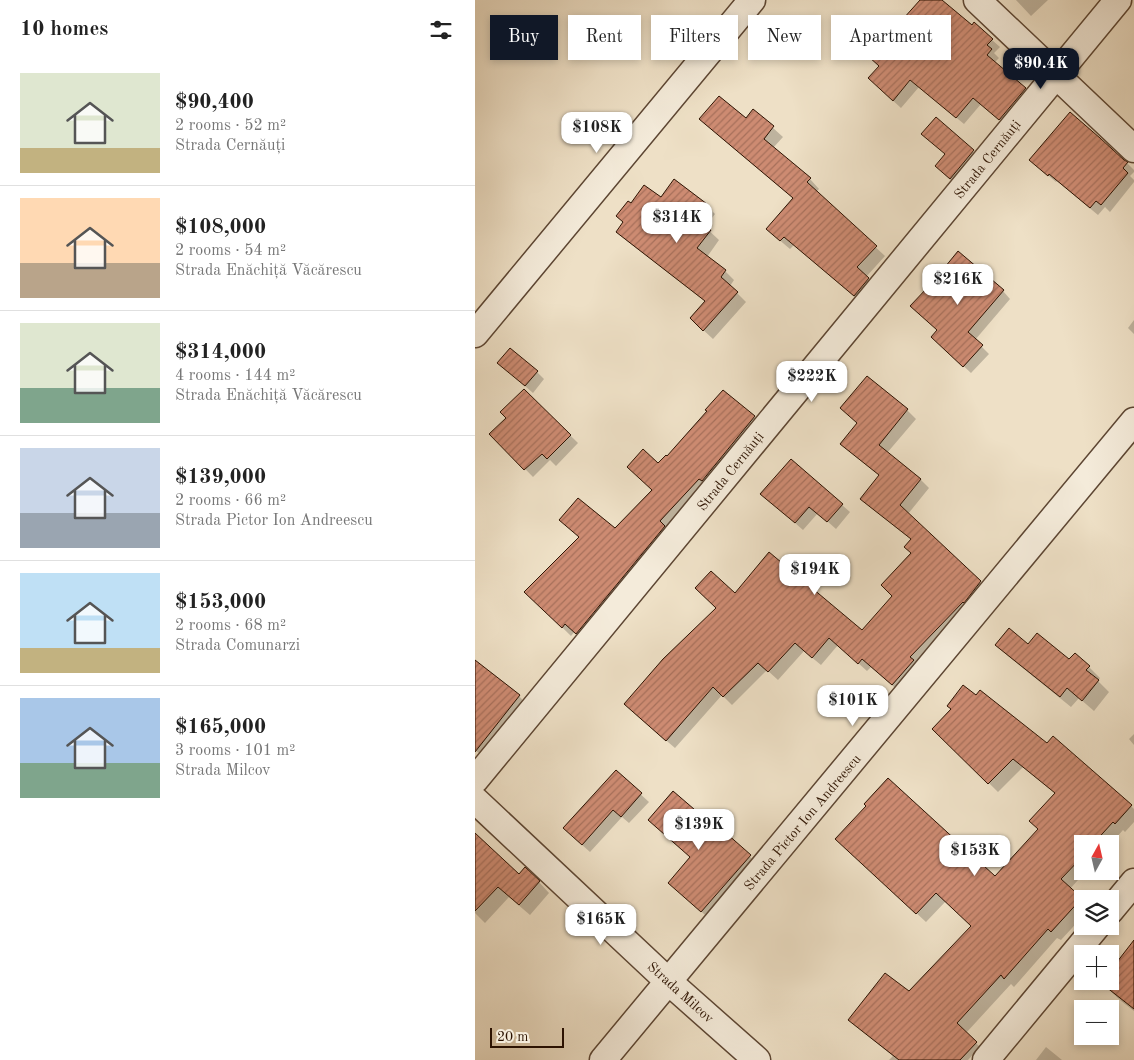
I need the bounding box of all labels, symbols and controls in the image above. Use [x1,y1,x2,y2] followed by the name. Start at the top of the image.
[490,15,558,60] chip: Buy
[568,15,641,60] chip: Rent
[651,15,738,60] chip: Filters
[748,15,821,60] chip: New
[831,15,951,60] chip: Apartment
[427,16,455,44] icon: filters
[20,19,108,40] text: 10 homes
[1000,48,1082,90] pin: $90.4K
[1014,56,1068,72] text: $90.4K
[175,92,254,113] text: $90,400
[60,93,120,153] icon: home
[562,112,632,154] pin: $108K
[175,118,286,134] text: 2 rooms · 52 m²
[952,118,1024,202] street label: Strada Cernăuți
[572,120,622,136] text: $108K
[175,138,285,154] text: Strada Cernăuți
[642,202,712,244] pin: $314K
[652,210,702,226] text: $314K
[175,217,266,238] text: $108,000
[60,218,120,278] icon: home
[175,243,286,259] text: 2 rooms · 54 m²
[175,263,362,279] text: Strada Enăchiță Văcărescu
[923,264,993,306] pin: $216K
[933,272,983,288] text: $216K
[175,342,266,363] text: $314,000
[60,343,120,403] icon: home
[777,360,847,403] pin: $222K
[175,368,295,384] text: 4 rooms · 144 m²
[787,369,837,385] text: $222K
[175,388,362,404] text: Strada Enăchiță Văcărescu
[695,430,767,514] street label: Strada Cernăuți
[175,467,266,488] text: $139,000
[60,468,120,528] icon: home
[175,493,286,509] text: 2 rooms · 66 m²
[175,513,373,529] text: Strada Pictor Ion Andreescu
[780,554,850,596] pin: $194K
[790,562,840,578] text: $194K
[175,592,266,613] text: $153,000
[60,593,120,653] icon: home
[175,618,286,634] text: 2 rooms · 68 m²
[175,638,300,654] text: Strada Comunarzi
[818,684,888,727] pin: $101K
[828,693,878,709] text: $101K
[175,717,266,738] text: $165,000
[60,718,120,778] icon: home
[175,743,295,759] text: 3 rooms · 101 m²
[742,751,864,893] street label: Strada Pictor Ion Andreescu
[175,763,271,779] text: Strada Milcov
[664,808,734,851] pin: $139K
[674,817,724,833] text: $139K
[940,834,1010,877] pin: $153K
[1074,835,1119,880] north arrow
[1074,835,1119,1045] map controls
[950,843,1000,859] text: $153K
[1074,890,1119,935] button: layers
[566,904,636,946] pin: $165K
[576,912,626,928] text: $165K
[1074,945,1119,990] button: +
[645,960,716,1026] street label: Strada Milcov
[1074,1000,1119,1045] button: −
[490,1025,564,1048] scale bar
[497,1030,528,1044] text: 20 m

